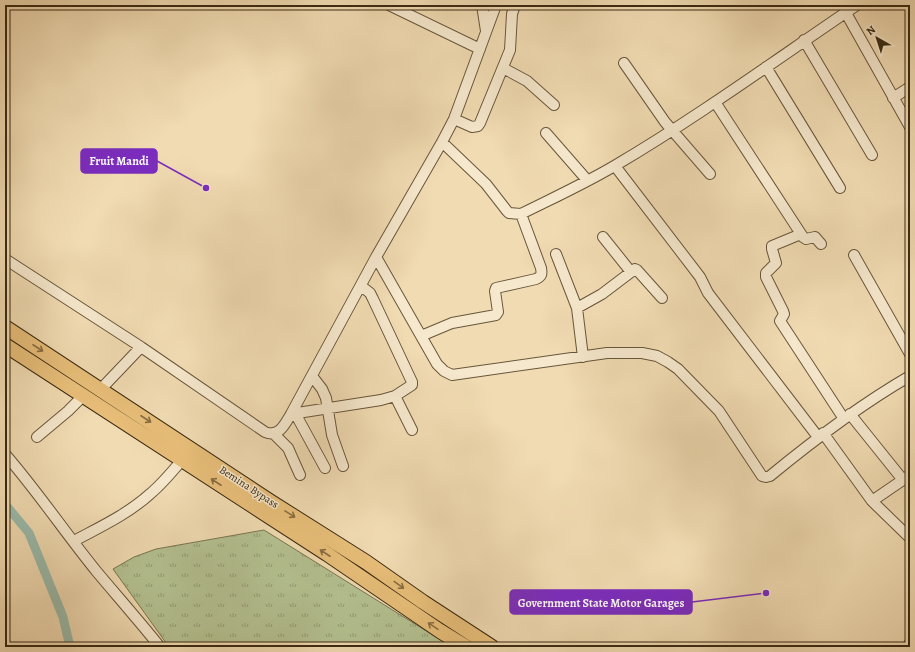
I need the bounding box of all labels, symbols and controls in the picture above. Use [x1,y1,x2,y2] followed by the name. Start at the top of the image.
[857,18,897,58] north arrow
[863,22,879,39] text: N
[81,149,157,173] callout: Fruit Mandi
[89,153,149,169] text: Fruit Mandi
[32,344,43,352] one-way arrow
[141,415,152,424] one-way arrow
[216,462,282,512] street label: Bemina Bypass
[210,478,222,486] one-way arrow
[284,510,295,518] one-way arrow
[320,549,331,557] one-way arrow
[393,581,404,589] one-way arrow
[510,590,692,614] callout: Government State Motor Garages
[518,595,684,611] text: Government State Motor Garages
[428,622,439,630] one-way arrow

